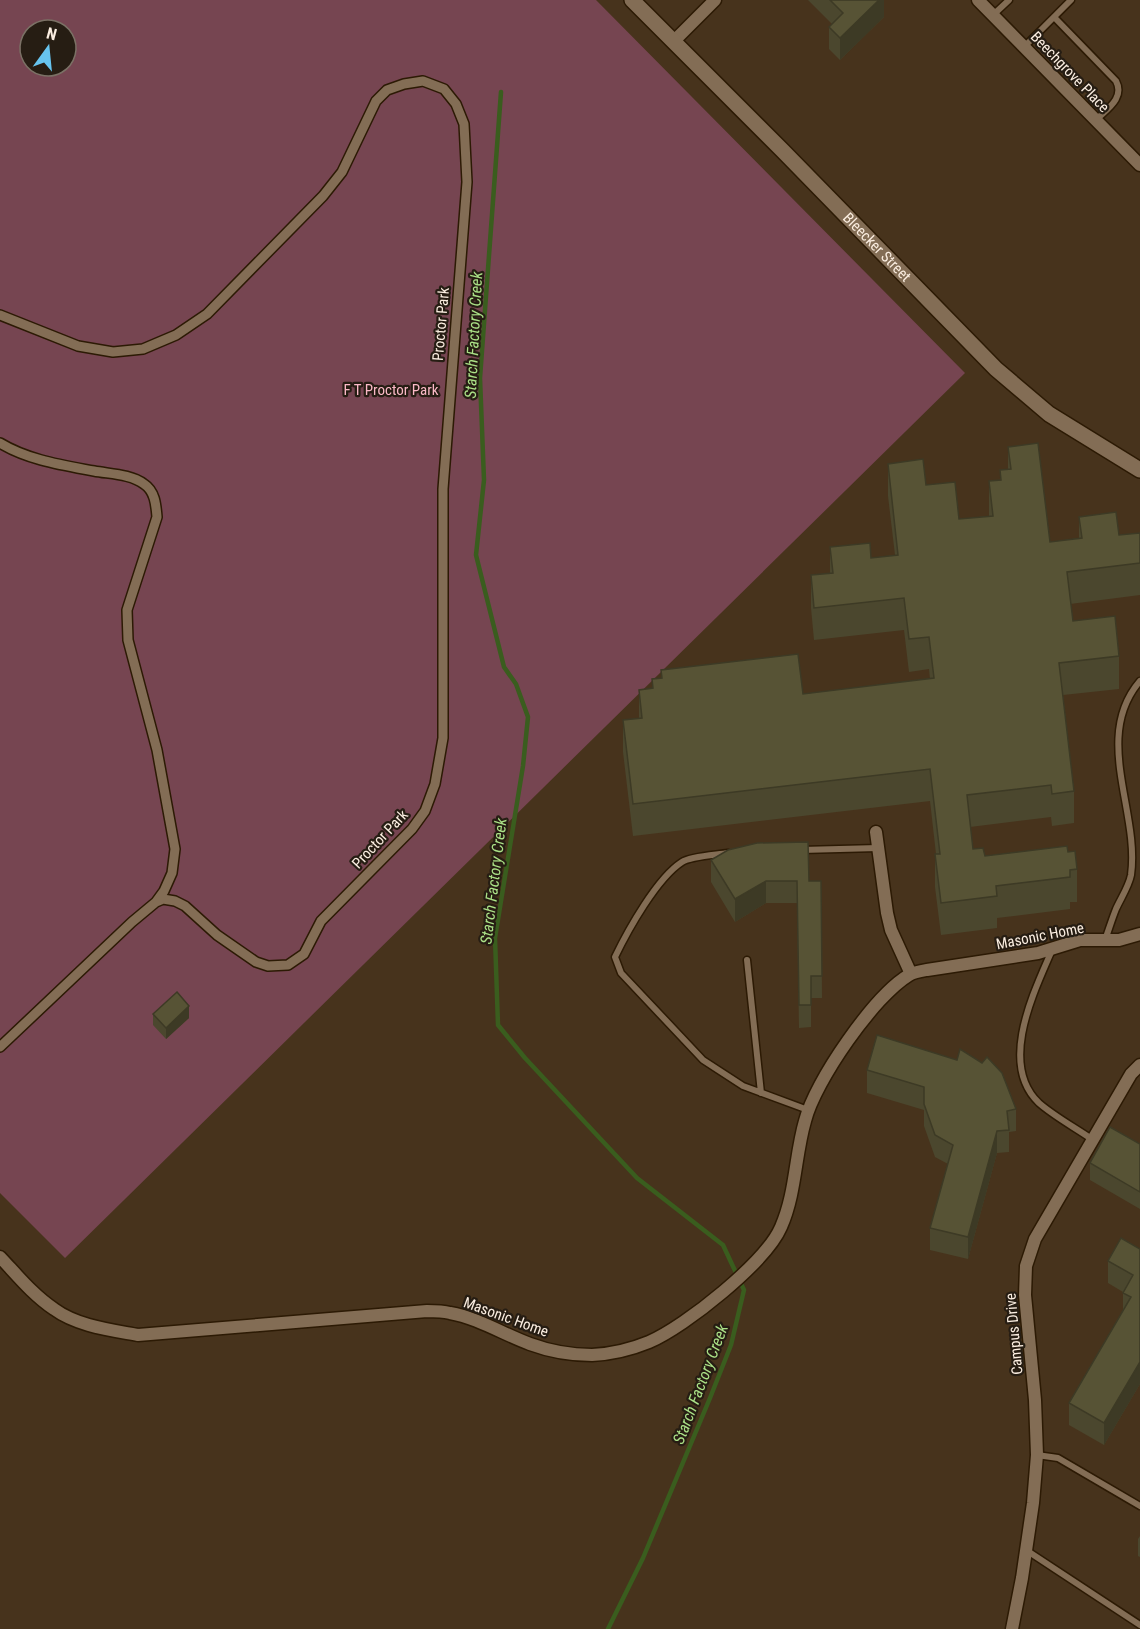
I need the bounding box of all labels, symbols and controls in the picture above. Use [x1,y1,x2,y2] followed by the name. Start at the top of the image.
[18,18,78,78] north arrow
[45,24,59,44] text: N
[1027,28,1113,116] street label: Beechgrove Place
[839,209,915,285] street label: Bleecker Street
[461,270,486,399] water label: Starch Factory Creek
[429,286,453,362] street label: Proctor Park
[343,381,439,399] park label: F T Proctor Park
[348,806,412,872] street label: Proctor Park
[476,816,511,945] water label: Starch Factory Creek
[995,919,1085,953] street label: Masonic Home
[1001,1292,1027,1376] street label: Campus Drive
[461,1293,551,1341] street label: Masonic Home
[669,1321,732,1447] water label: Starch Factory Creek

